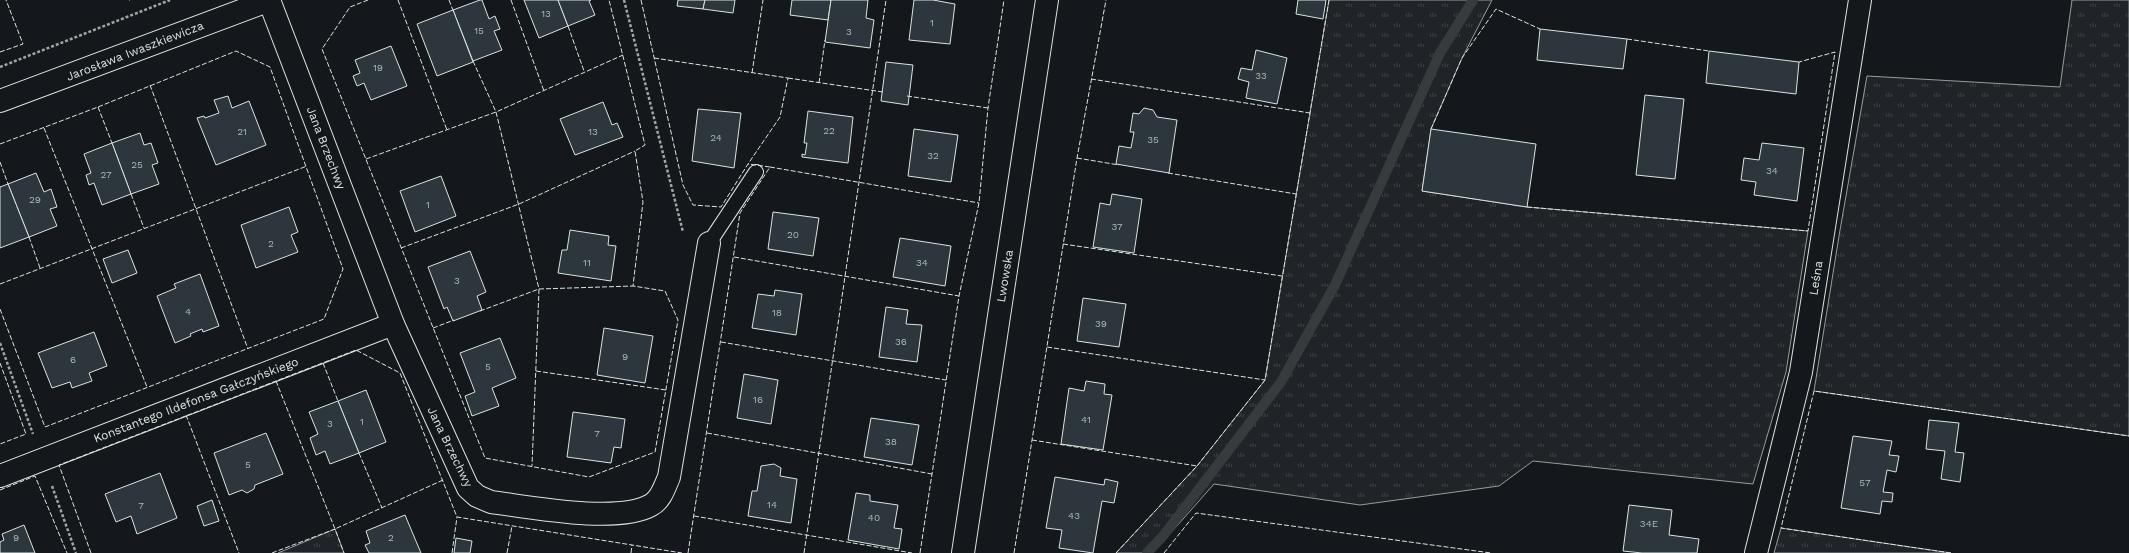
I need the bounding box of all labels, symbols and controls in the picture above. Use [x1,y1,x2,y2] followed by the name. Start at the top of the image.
[541,8,551,19] house number: 13
[930,17,934,28] house number: 1
[64,18,206,84] street label: Jarosława Iwaszkiewicza
[474,25,484,36] house number: 15
[846,26,852,37] house number: 3
[373,62,383,73] house number: 19
[1255,70,1267,81] house number: 33
[304,105,349,192] street label: Jana Brzechwy
[823,125,835,136] house number: 22
[237,126,247,137] house number: 21
[588,126,598,137] house number: 13
[710,132,722,143] house number: 24
[1147,134,1159,145] house number: 35
[927,150,939,161] house number: 32
[131,159,143,170] house number: 25
[1766,165,1778,176] house number: 34
[100,169,112,180] house number: 27
[29,194,41,205] house number: 29
[426,199,430,210] house number: 1
[1111,221,1123,232] house number: 37
[787,229,799,240] house number: 20
[268,238,274,249] house number: 2
[994,249,1016,303] street label: Lwowska
[583,257,591,268] house number: 11
[916,257,928,268] house number: 34
[1806,260,1826,296] street label: Leśna
[454,275,460,286] house number: 3
[185,306,191,317] house number: 4
[772,307,782,318] house number: 18
[1095,318,1107,329] house number: 39
[895,336,907,347] house number: 36
[622,351,628,362] house number: 9
[70,354,76,365] house number: 6
[92,354,300,446] street label: Konstantego Ildefonsa Gałczyńskiego
[485,361,491,372] house number: 5
[753,394,763,405] house number: 16
[424,405,476,490] street label: Jana Brzechwy
[1081,414,1091,425] house number: 41
[360,416,364,427] house number: 1
[327,418,333,429] house number: 3
[594,428,600,439] house number: 7
[885,436,897,447] house number: 38
[245,459,251,470] house number: 5
[1859,477,1871,488] house number: 57
[767,499,777,510] house number: 14
[138,500,144,511] house number: 7
[1068,510,1080,521] house number: 43
[868,512,880,523] house number: 40
[1640,518,1658,529] house number: 34E
[13,532,19,543] house number: 9
[388,532,394,543] house number: 2

